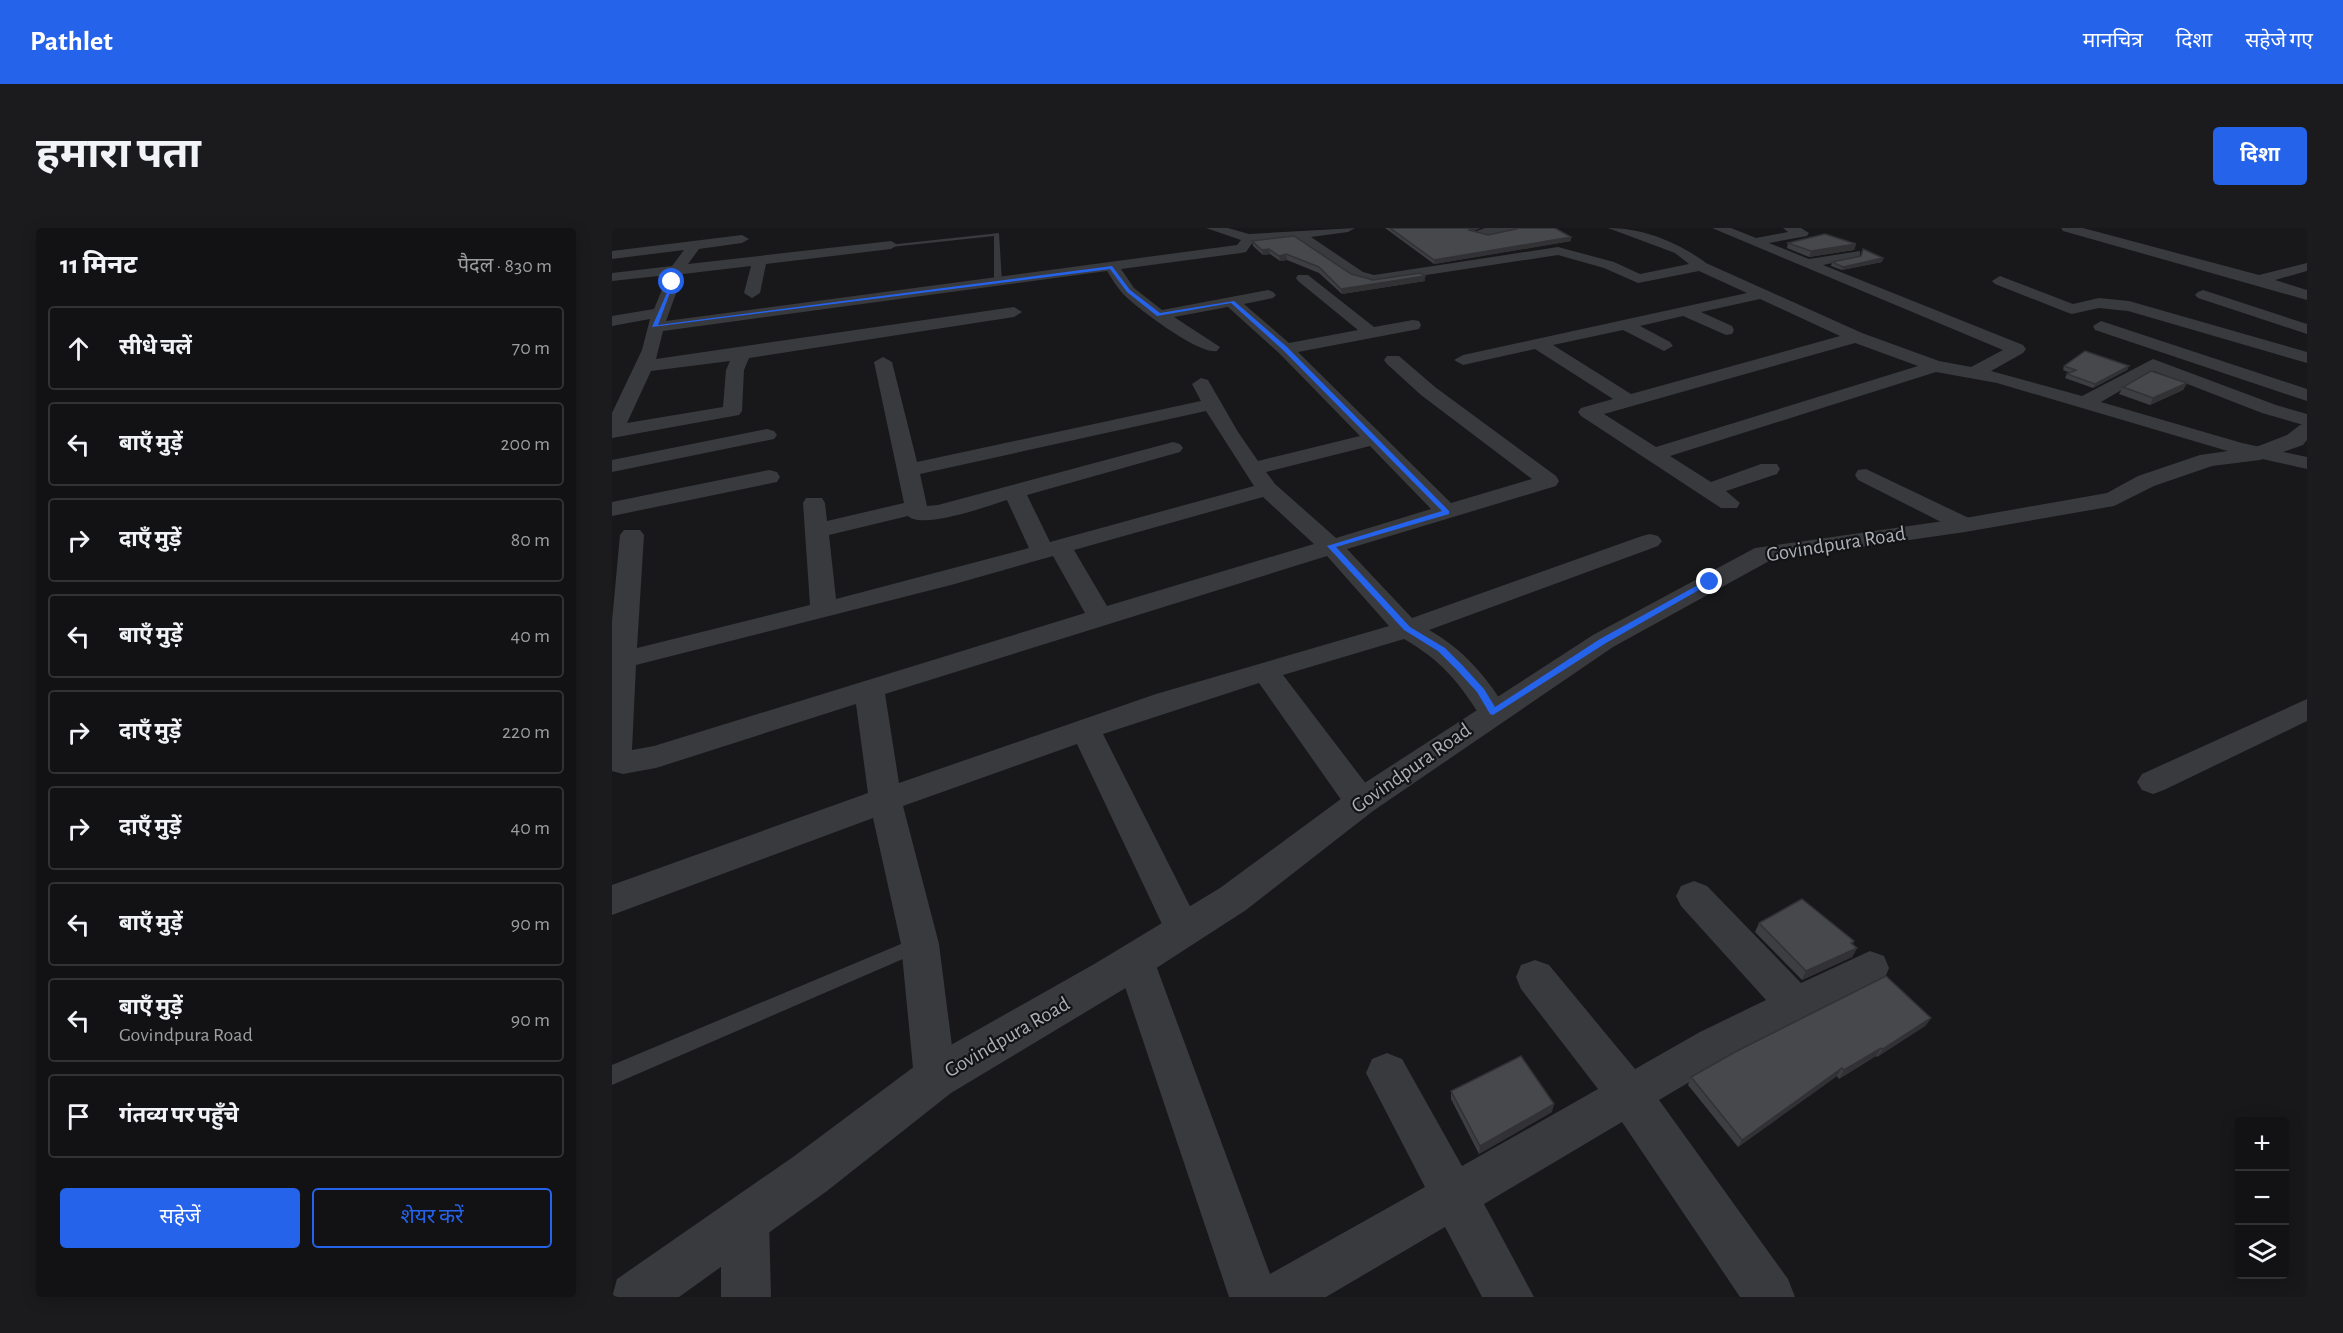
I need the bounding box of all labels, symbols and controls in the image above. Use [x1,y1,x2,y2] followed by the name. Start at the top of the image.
[30,28,113,56] text: Pathlet
[2083,30,2143,51] text: मानचित्र
[2176,30,2212,51] text: दिशा
[2245,30,2313,51] text: सहेजे गए
[2213,127,2307,185] button: दिशा
[36,133,201,175] text: हमारा पता
[60,252,137,278] text: 11 मिनट
[458,256,552,276] text: पैदल · 830 m
[658,268,684,294] route start
[62,332,95,365] icon: ahead
[119,336,192,358] text: सीधे चलें
[512,338,550,358] text: 70 m
[62,428,95,461] icon: left
[119,432,183,454] text: बाएँ मुड़ें
[500,434,550,454] text: 200 m
[1765,523,1907,565] street label: Govindpura Road
[62,524,95,557] icon: right
[119,528,181,550] text: दाएँ मुड़ें
[511,530,550,550] text: 80 m
[1696,568,1722,594] route end
[62,620,95,653] icon: left
[119,624,183,646] text: बाएँ मुड़ें
[511,626,550,646] text: 40 m
[62,716,95,749] icon: right
[1347,719,1475,817] street label: Govindpura Road
[119,720,181,742] text: दाएँ मुड़ें
[502,722,550,742] text: 220 m
[62,812,95,845] icon: right
[119,816,181,838] text: दाएँ मुड़ें
[511,818,550,838] text: 40 m
[62,908,95,941] icon: left
[119,912,183,934] text: बाएँ मुड़ें
[511,914,550,934] text: 90 m
[941,993,1073,1081] street label: Govindpura Road
[119,996,183,1018] text: बाएँ मुड़ें
[62,1004,95,1037] icon: left
[511,1010,550,1030] text: 90 m
[119,1025,253,1045] text: Govindpura Road
[62,1100,95,1133] icon: arrive
[119,1104,239,1126] text: गंतव्य पर पहुँचे
[2235,1117,2289,1279] map controls
[2235,1117,2289,1171] button: +
[2235,1171,2289,1225] button: −
[60,1188,300,1248] button: सहेजें
[312,1188,552,1248] button: शेयर करें
[2235,1225,2289,1279] button: layers

